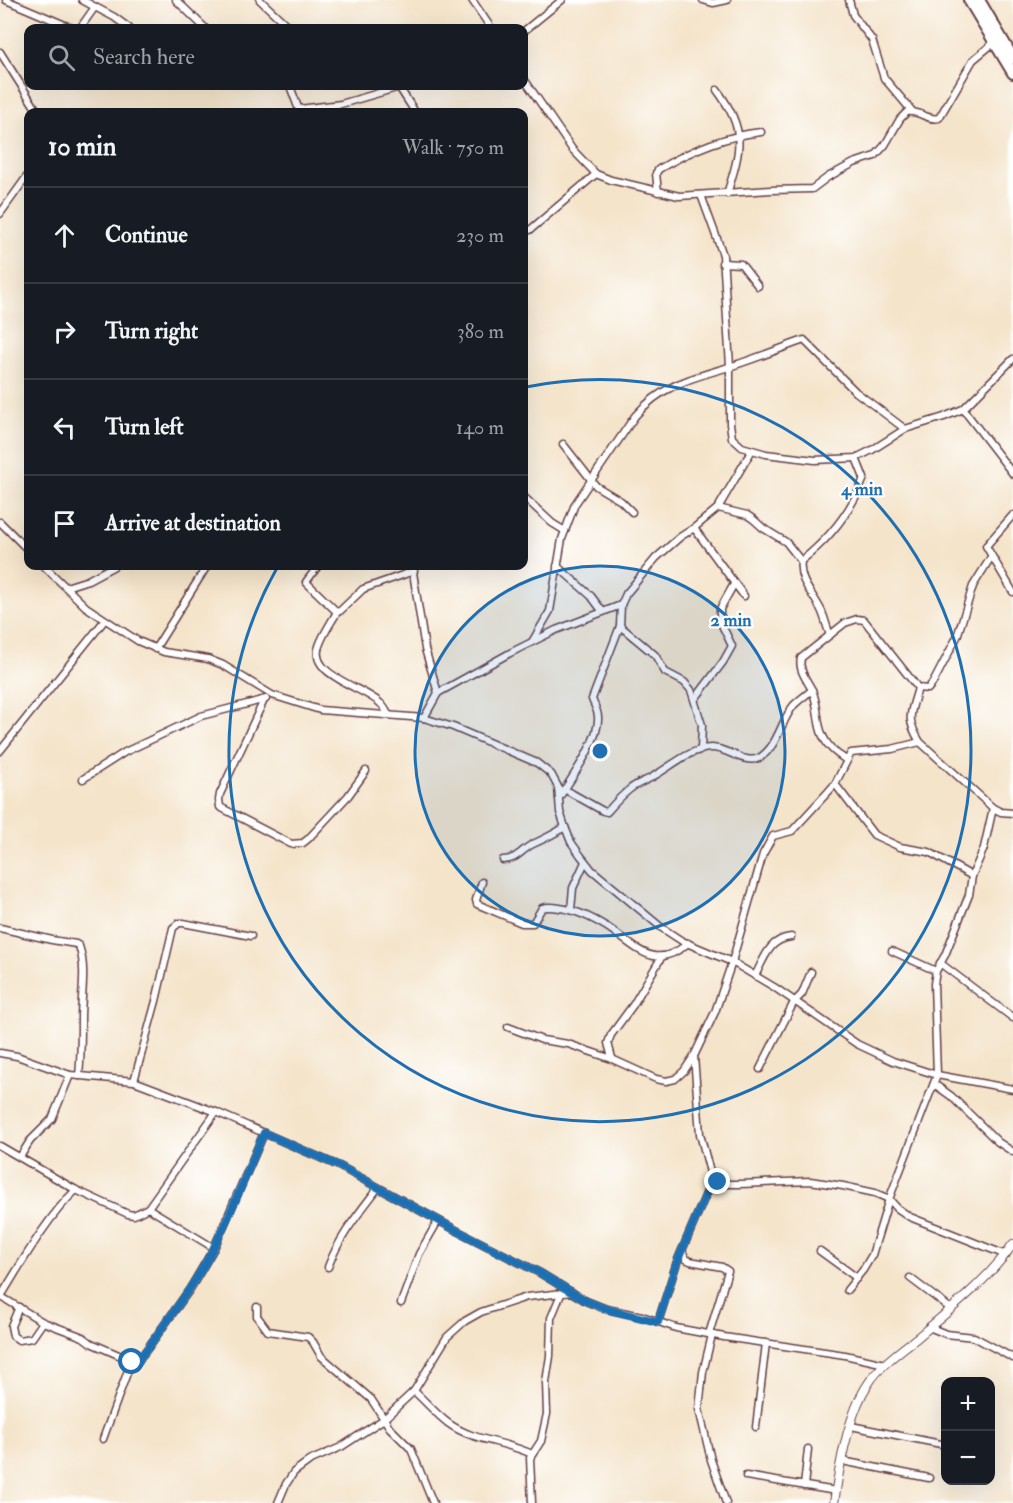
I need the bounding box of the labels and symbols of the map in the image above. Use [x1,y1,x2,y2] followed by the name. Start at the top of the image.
[840,478,883,501] text: 4 min
[711,609,752,632] text: 2 min
[590,741,610,761] centre of rings
[704,1168,730,1194] route end
[118,1348,144,1374] route start

